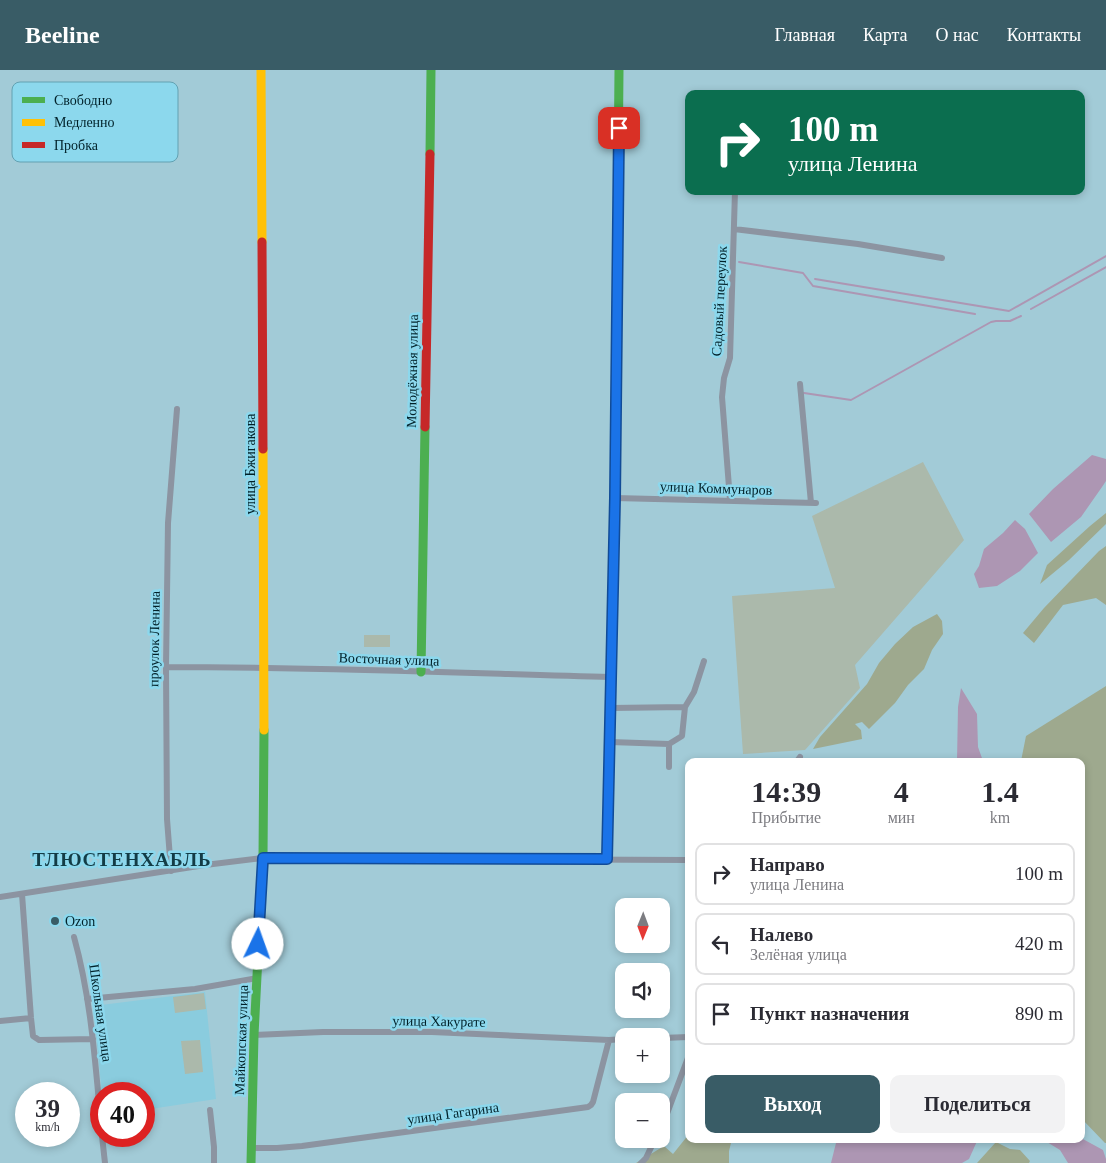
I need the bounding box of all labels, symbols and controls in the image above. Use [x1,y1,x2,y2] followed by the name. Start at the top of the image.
[25,22,100,48] text: Beeline
[775,25,835,45] text: Главная
[863,25,908,45] text: Карта
[936,25,979,45] text: О нас
[1007,25,1081,45] text: Контакты
[12,82,178,162] legend
[54,93,112,108] text: Свободно
[598,107,640,149] pin
[705,110,770,175] icon: right
[788,110,878,149] text: 100 m
[605,114,633,142] icon: arrive
[54,115,115,130] text: Медленно
[54,138,99,153] text: Пробка
[788,151,917,176] text: улица Ленина
[709,245,730,357] street label: Садовый переулок
[404,313,421,428] street label: Молодёжная улица
[243,413,258,514] street label: улица Бжигакова
[660,479,773,498] street label: улица Коммунаров
[146,590,163,687] street label: проулок Ленина
[338,650,440,669] street label: Восточная улица
[751,775,821,808] text: 14:39
[894,775,909,808] text: 4
[981,775,1019,808] text: 1.4
[751,809,821,826] text: Прибытие
[888,809,915,826] text: мин
[990,809,1010,826] text: km
[32,849,212,870] district label: ТЛЮСТЕНХАБЛЬ
[750,854,825,875] text: Направо
[707,860,735,888] icon: right
[1015,863,1063,884] text: 100 m
[750,876,844,893] text: улица Ленина
[615,898,670,952] north arrow
[615,898,670,1148] map controls
[65,914,95,929] place label: Ozon
[49,915,61,927] marker: Ozon
[231,917,283,969] position arrow
[750,924,813,945] text: Налево
[707,930,735,958] icon: left
[1015,933,1063,954] text: 420 m
[750,946,847,963] text: Зелёная улица
[86,963,115,1064] street label: Школьная улица
[615,963,670,1018] button: sound
[232,984,251,1095] street label: Майкопская улица
[707,1000,735,1028] icon: arrive
[750,1003,909,1024] text: Пункт назначения
[1015,1003,1063,1024] text: 890 m
[392,1013,486,1030] street label: улица Хакурате
[615,1028,670,1083] button: +
[705,1075,880,1133] button: Выход
[890,1075,1065,1133] button: Поделиться
[90,1082,155,1147] speed limit sign: 40
[615,1093,670,1148] button: −
[35,1095,60,1122] text: 39
[406,1100,501,1127] street label: улица Гагарина
[35,1120,60,1134] text: km/h

